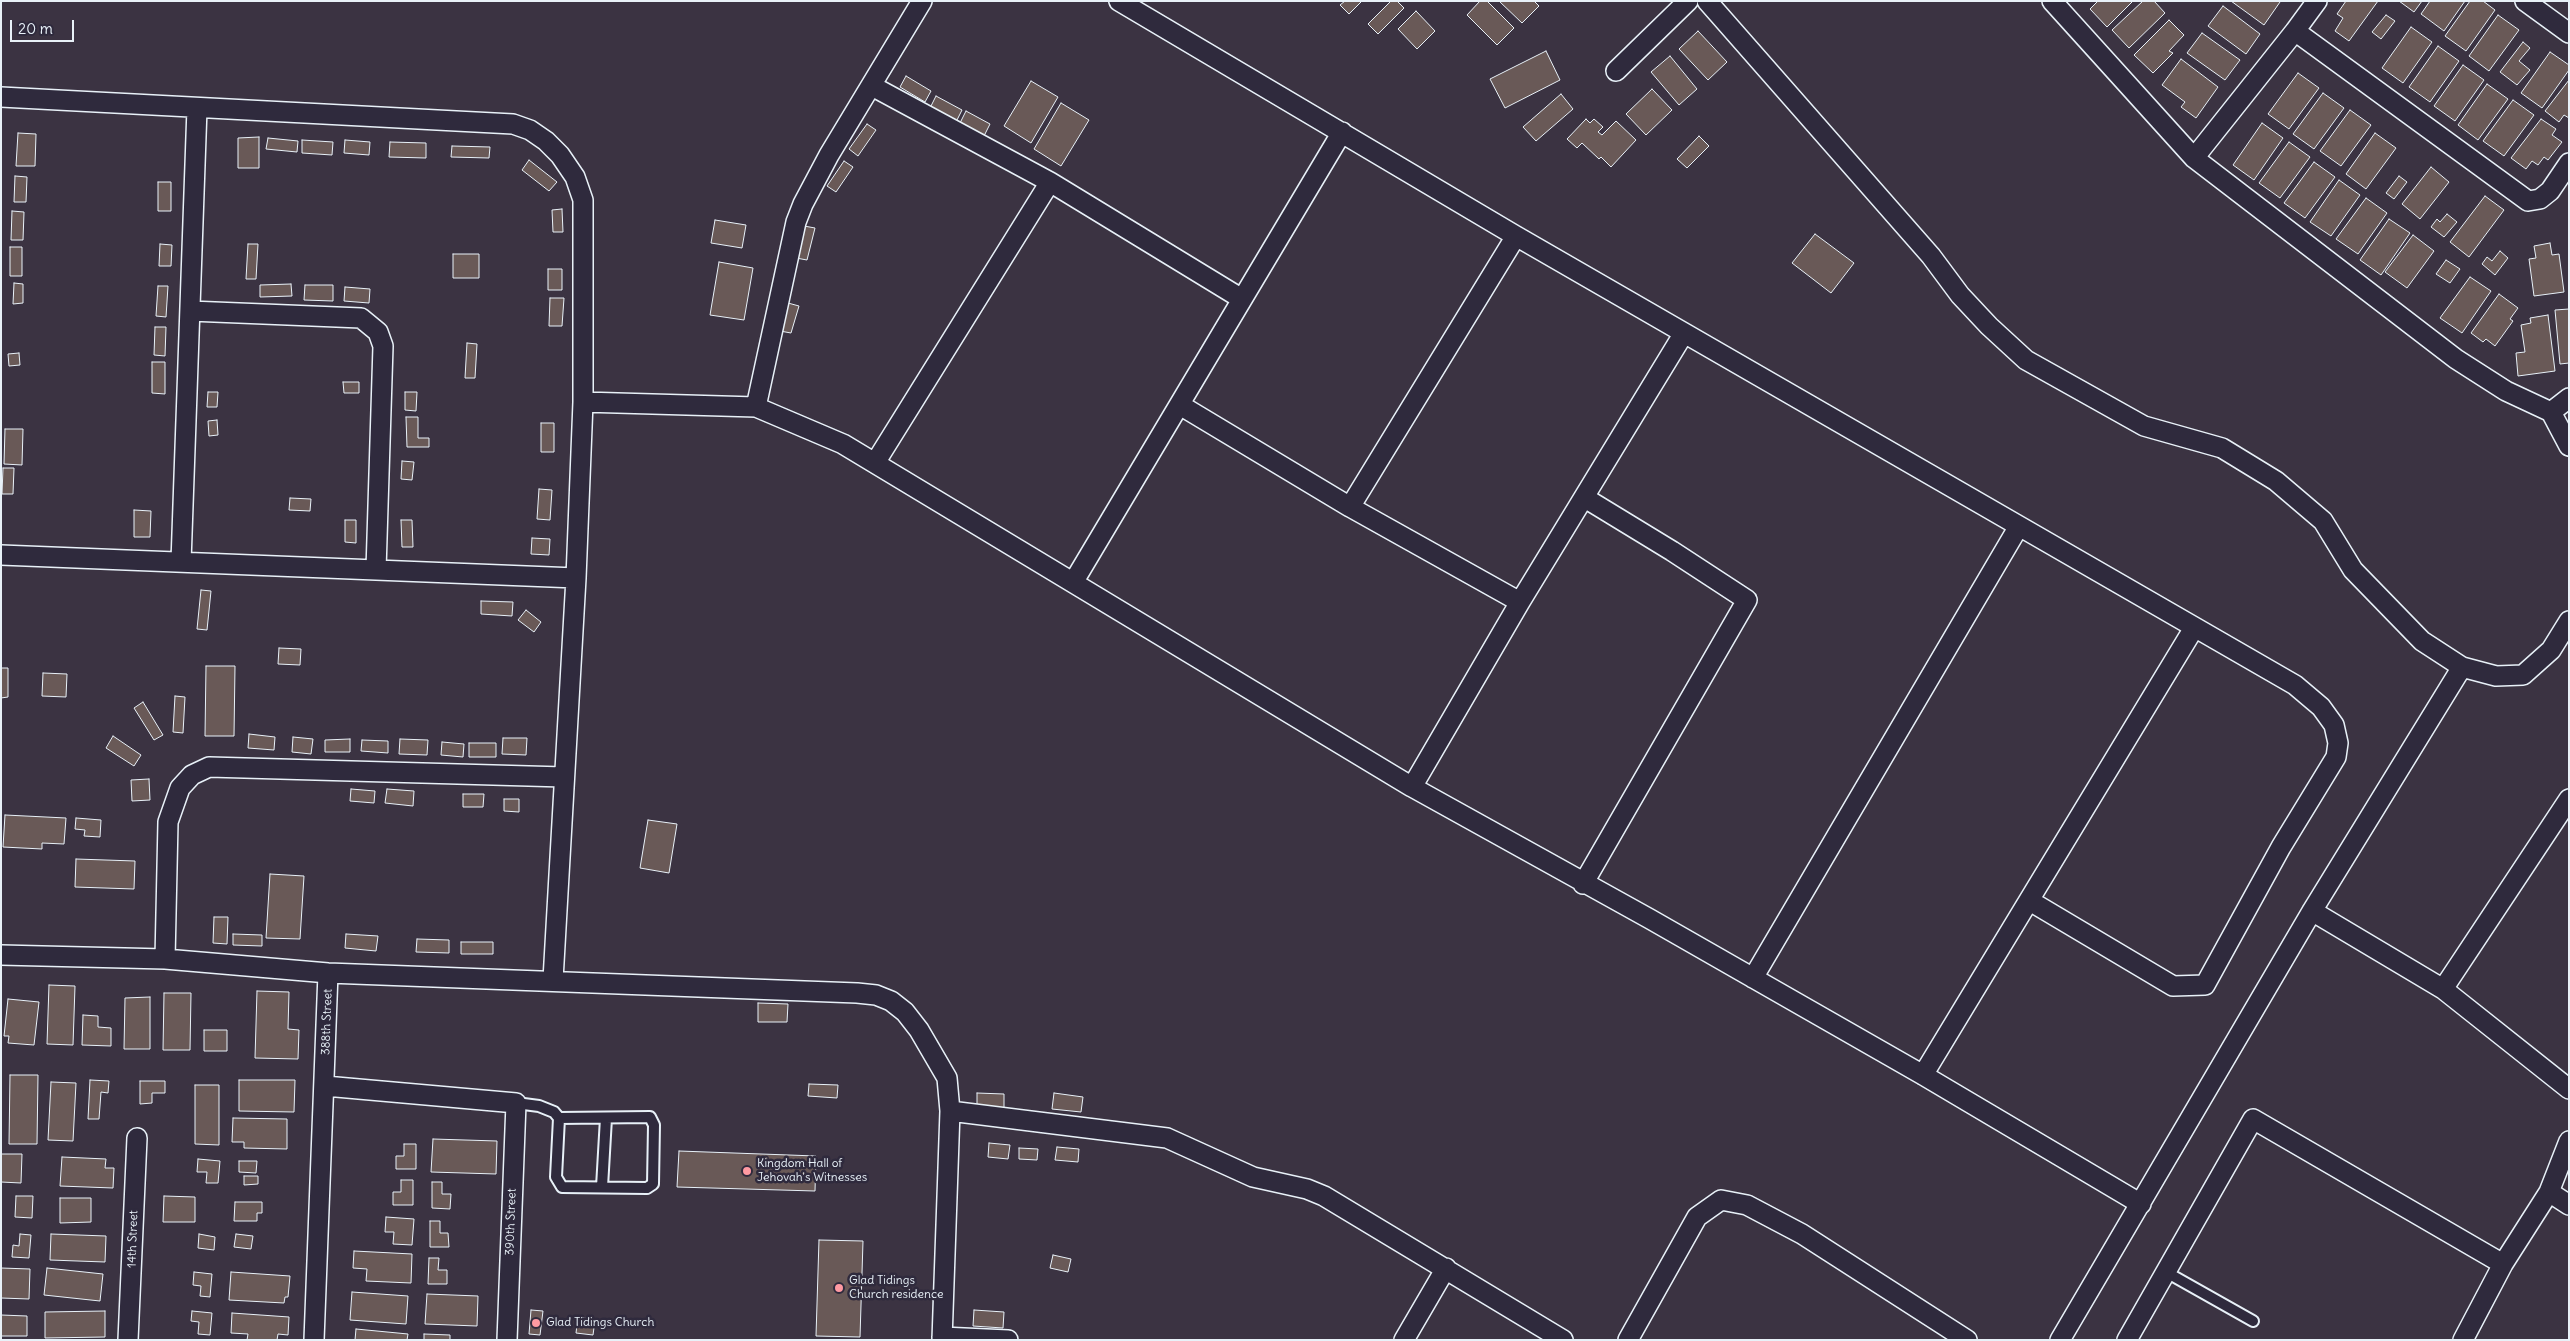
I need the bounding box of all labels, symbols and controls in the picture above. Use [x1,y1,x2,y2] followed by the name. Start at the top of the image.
[12,10,76,42] scale bar
[18,19,53,38] text: 20 m
[319,989,335,1055] street label: 388th Street
[757,1157,867,1185] place label: Kingdom Hall of Jehovah's Witnesses
[741,1165,753,1177] marker: Kingdom Hall of Jehovah's Witnesses
[503,1188,519,1256] street label: 390th Street
[125,1210,141,1268] street label: 14th Street
[849,1274,943,1302] place label: Glad Tidings Church residence
[833,1282,845,1294] marker: Glad Tidings Church residence
[546,1316,654,1330] place label: Glad Tidings Church
[530,1317,542,1329] marker: Glad Tidings Church

